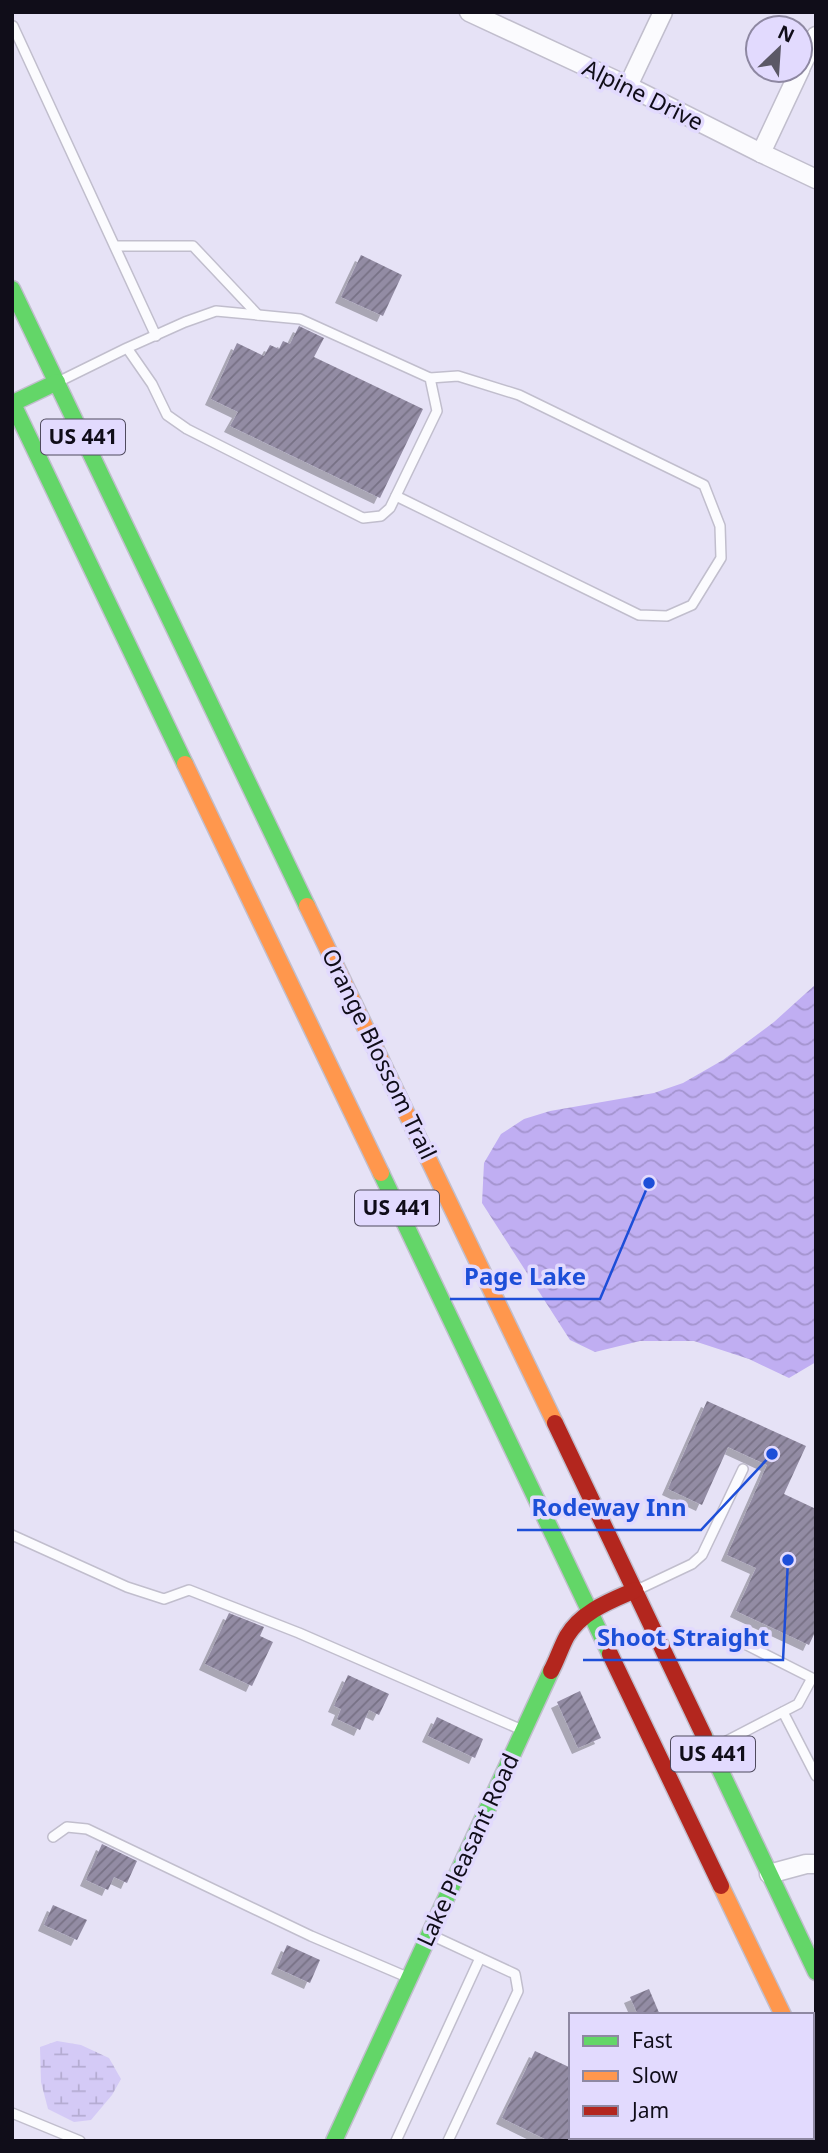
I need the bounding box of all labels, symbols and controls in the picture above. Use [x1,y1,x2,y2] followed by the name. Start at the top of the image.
[744,14,814,84] north arrow
[774,19,799,49] text: N
[578,51,709,137] street label: Alpine Drive
[41,420,125,454] road number: US 441
[315,943,445,1164] street label: Orange Blossom Trail
[355,1190,439,1226] road number: US 441
[450,1254,600,1299] callout: Page Lake
[464,1259,586,1292] text: Page Lake
[517,1485,701,1530] callout: Rodeway Inn
[531,1490,687,1523] text: Rodeway Inn
[583,1615,783,1660] callout: Shoot Straight
[597,1620,769,1653] text: Shoot Straight
[671,1736,755,1772] road number: US 441
[408,1748,526,1951] street label: Lake Pleasant Road
[569,2013,814,2139] legend
[632,2026,673,2054] text: Fast
[632,2061,678,2089] text: Slow
[630,2096,669,2124] text: Jam

